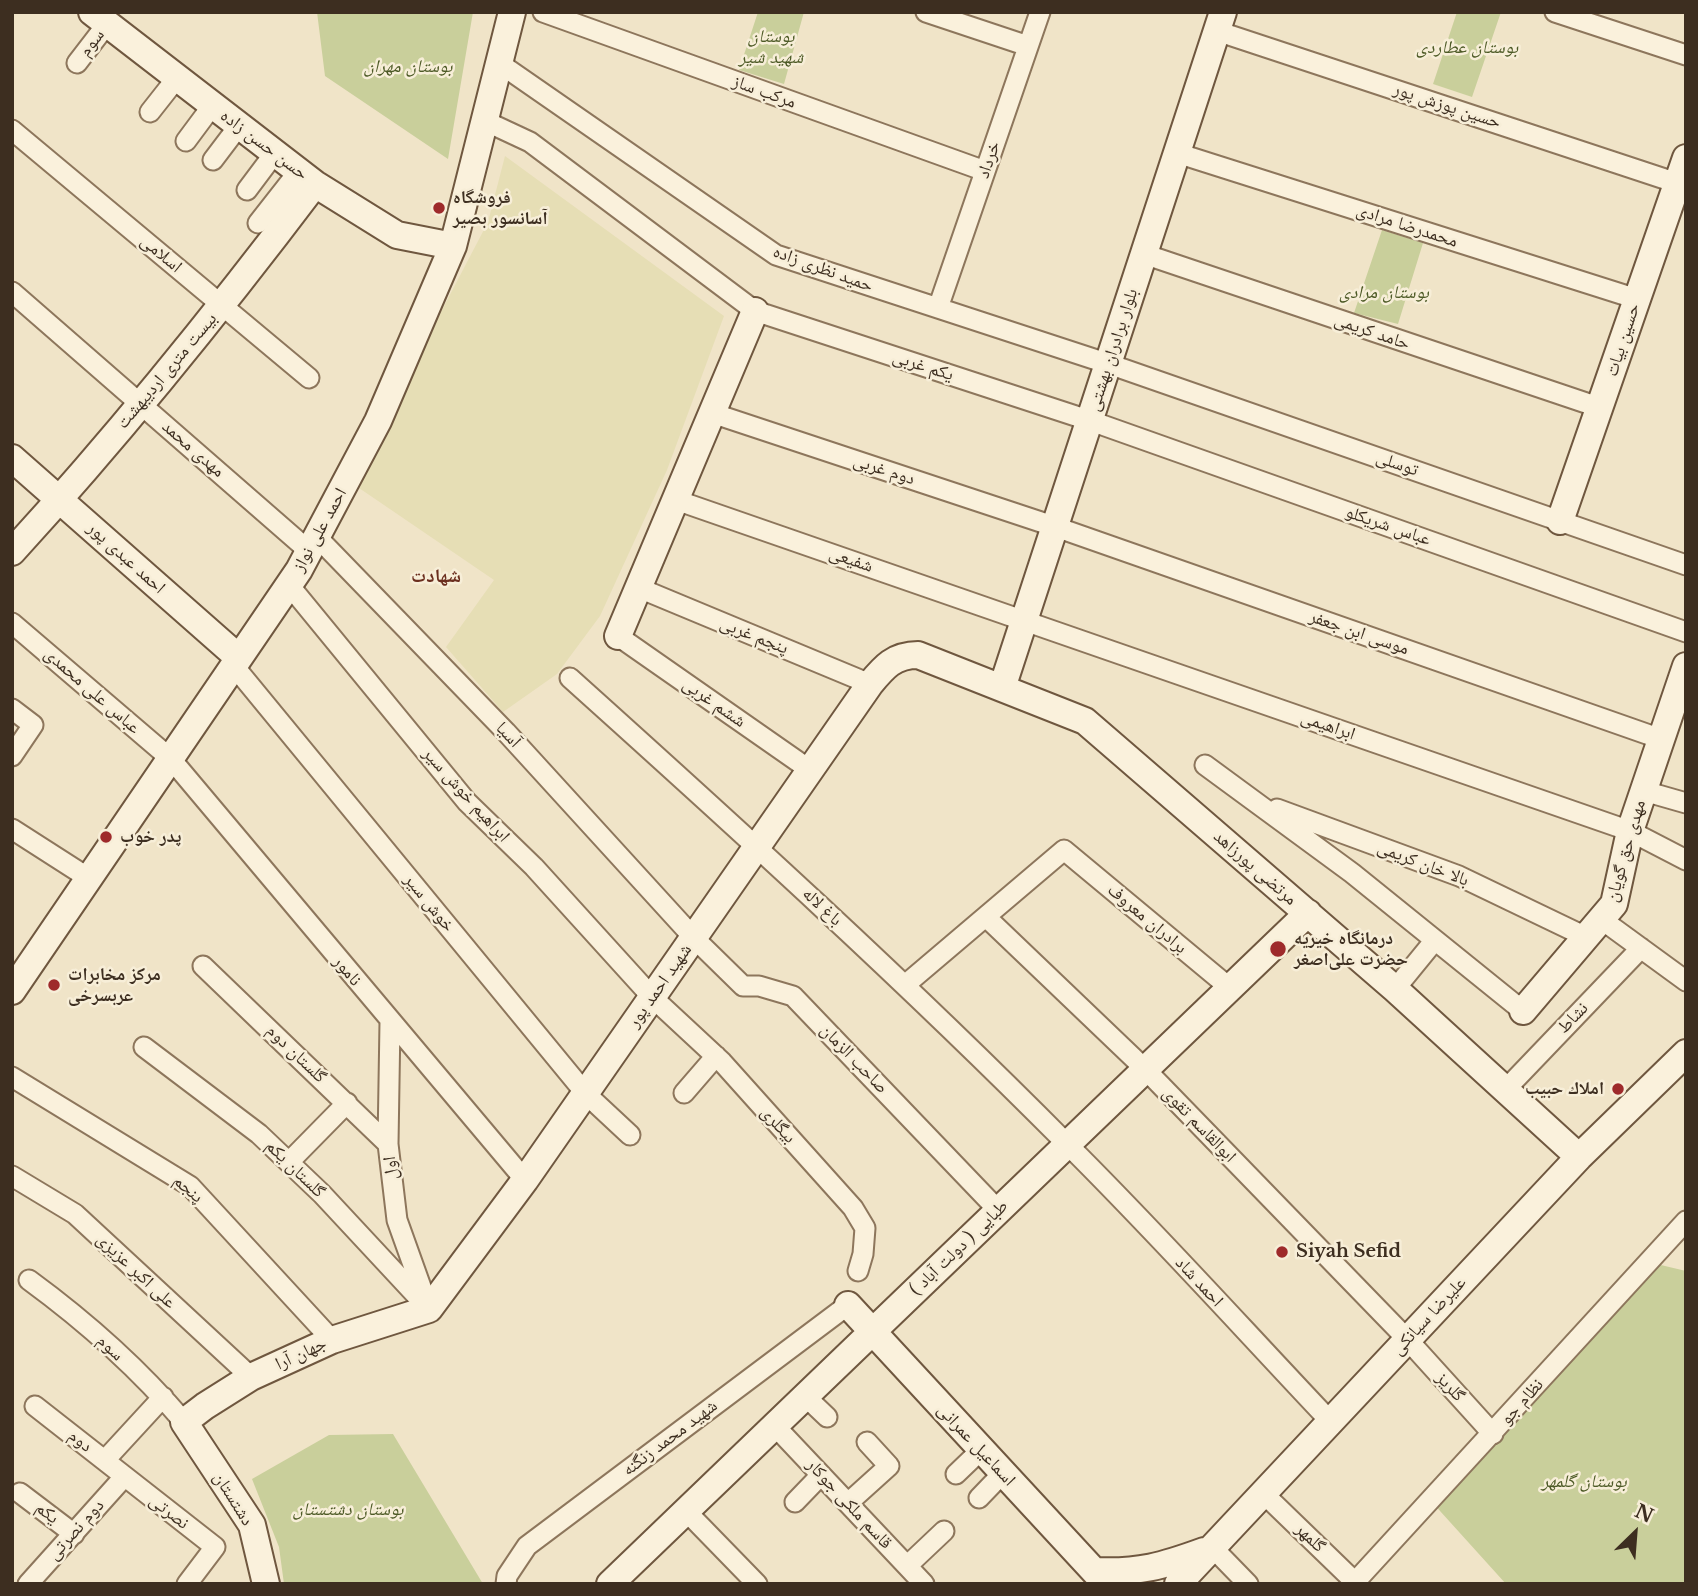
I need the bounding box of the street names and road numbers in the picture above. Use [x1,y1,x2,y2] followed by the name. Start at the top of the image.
[75,25,109,61] street label: سوم
[729,71,799,113] street label: مرکب ساز
[1390,78,1504,134] street label: حسین پوزش پور
[216,105,312,185] street label: حسن حسن زاده
[973,139,1005,181] street label: خرداد
[1354,199,1460,253] street label: محمدرضا مرادی
[136,230,186,278] street label: اسلامی
[770,241,876,297] street label: حمید نظری زاده
[1083,286,1143,414] street label: بلوار برادران بهشتی
[1601,301,1645,379] street label: حسین بیات
[112,308,222,434] street label: بیست متری اردیبهشت
[1331,309,1413,355] street label: حامد کریمی
[890,346,956,386] street label: یکم غربی
[157,416,229,482] street label: مهدی محمد
[1373,447,1421,481] street label: توسلی
[850,450,918,490] street label: دوم غربی
[288,484,352,576] street label: احمد علی نواز
[1343,501,1433,551] street label: عباس شریکلو
[83,517,169,599] street label: احمد عبدی پور
[826,542,876,578] street label: شفیعی
[1306,606,1412,660] street label: موسی ابن جعفر
[717,613,791,659] street label: پنجم غربی
[39,643,145,739] street label: عباس علی محمدی
[678,673,750,733] street label: ششم غربی
[1298,707,1358,745] street label: ابراهیمی
[491,718,525,752] street label: آسیا
[418,743,514,847] street label: ابراهیم خوش سیر
[1601,797,1651,905] street label: مهدی حق گویان
[1209,826,1301,910] street label: مرتضی پورزاهد
[1374,837,1472,891] street label: بالا خان کریمی
[399,869,459,937] street label: خوش سیر
[1103,879,1191,959] street label: برادران معروف
[798,883,846,931] street label: باغ لاله
[623,940,697,1032] street label: شهید احمد پور
[328,951,366,991] street label: نامور
[1553,998,1593,1038] street label: نشاط
[261,1020,331,1088] street label: گلستان دوم
[815,1020,893,1098] street label: صاحب الزمان
[1158,1083,1240,1167] street label: ابوالقاسم تقوی
[756,1102,800,1148] street label: بیگلری
[261,1135,329,1203] street label: گلستان یکم
[379,1155,403,1181] street label: اول
[168,1170,208,1208] street label: پنجم
[905,1196,1013,1300] street label: طبایی ( دولت آباد )
[92,1229,180,1313] street label: علی اکبر عزیزی
[1170,1252,1228,1312] street label: احمد شاد
[1387,1272,1471,1360] street label: علیرضا سیانکی
[92,1330,128,1366] street label: سوم
[272,1333,330,1375] street label: جهان آرا
[1431,1368,1469,1406] street label: گلریز
[1496,1374,1548,1430] street label: نظام جو
[618,1395,722,1481] street label: شهید محمد زنگنه
[932,1399,1020,1491] street label: اسماعیل عمرانی
[64,1425,96,1457] street label: دوم
[802,1454,896,1554] street label: قاسم ملکی جوکار
[208,1468,258,1530] street label: دشتستان
[145,1490,193,1534] street label: نصرتی
[43,1495,109,1565] street label: دوم نصرتی
[31,1497,63,1529] street label: یکم
[1290,1519,1330,1557] street label: گلمهر

